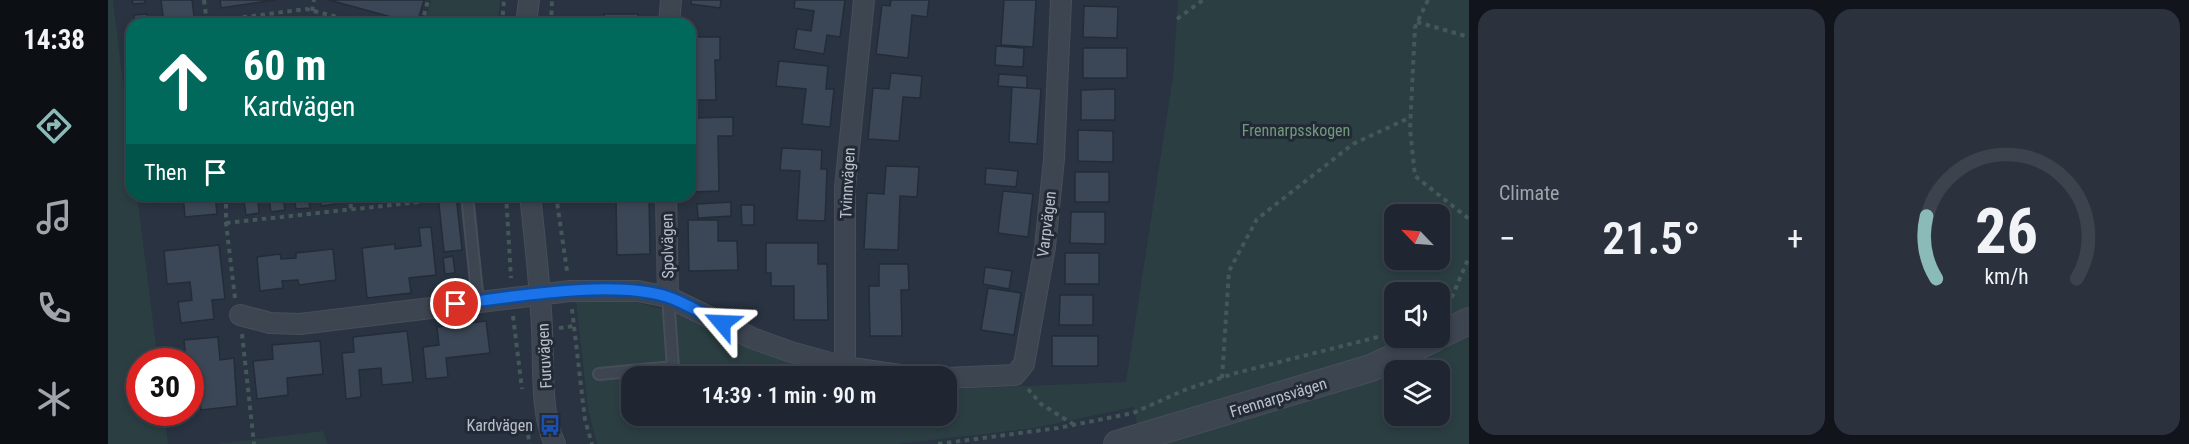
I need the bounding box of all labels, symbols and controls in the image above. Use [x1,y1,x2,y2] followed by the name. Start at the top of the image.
[23,24,85,56] text: 14:38
[243,41,326,90] text: 60 m
[144,42,222,120] icon: ahead
[243,91,355,123] text: Kardvägen
[33,105,75,147] icon: directions
[1242,121,1350,140] park label: Frennarpsskogen
[836,147,859,219] street label: Tvinnvägen
[199,156,232,189] icon: arrive
[144,160,187,185] text: Then
[1499,181,1559,205] text: Climate
[1033,190,1060,258] street label: Varpvägen
[1975,195,2038,268] text: 26
[33,196,75,238] icon: music
[1384,204,1450,270] north arrow
[1384,204,1450,426] map controls
[1602,212,1700,265] text: 21.5°
[657,213,678,279] street label: Spolvägen
[1499,219,1516,258] text: −
[1787,219,1803,258] text: +
[1985,264,2029,289] text: km/h
[430,278,481,329] pin
[1384,282,1450,348] button: sound
[33,287,75,329] icon: phone
[439,287,472,320] icon: arrive
[690,291,754,355] position arrow
[533,323,556,389] street label: Furuvägen
[126,348,204,426] speed limit sign: 30
[1384,360,1450,426] button: layers
[1227,374,1329,421] street label: Frennarpsvägen
[33,378,75,420] icon: climate
[702,383,876,408] text: 14:39 · 1 min · 90 m
[538,413,562,437] bus stop icon: Kardvägen
[466,416,533,435] place label: Kardvägen

